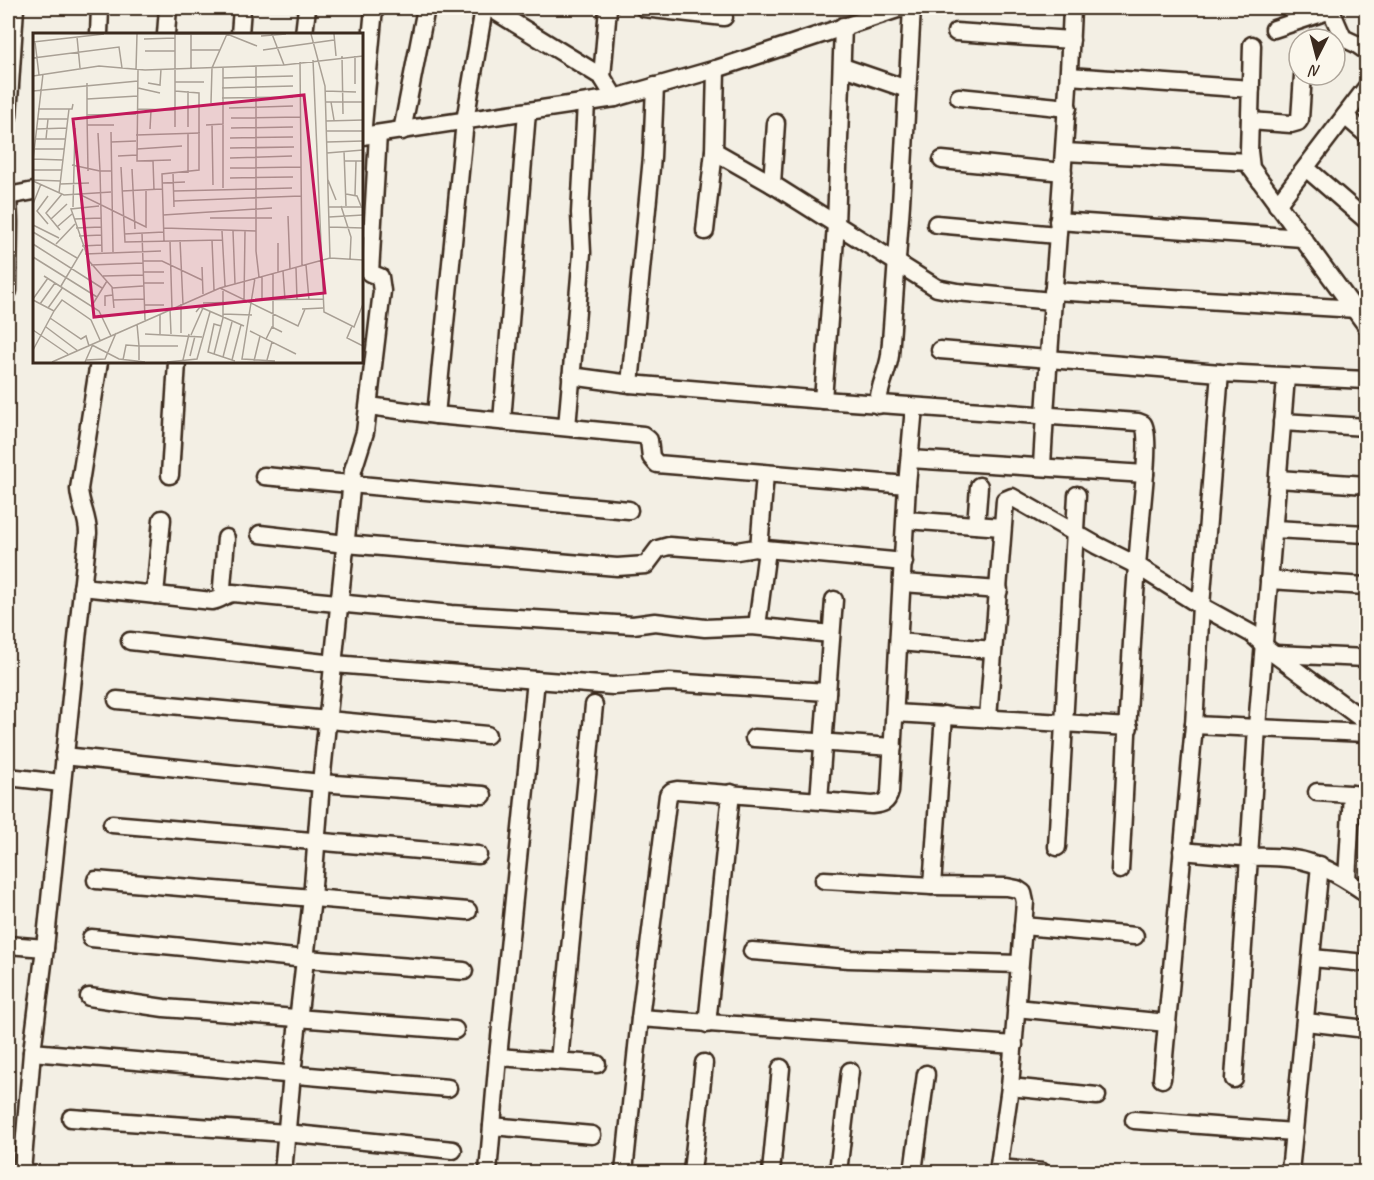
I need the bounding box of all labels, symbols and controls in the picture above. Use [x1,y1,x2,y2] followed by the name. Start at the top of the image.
[1287,27,1347,87] north arrow
[33,33,363,363] inset map
[1306,60,1322,81] text: N

